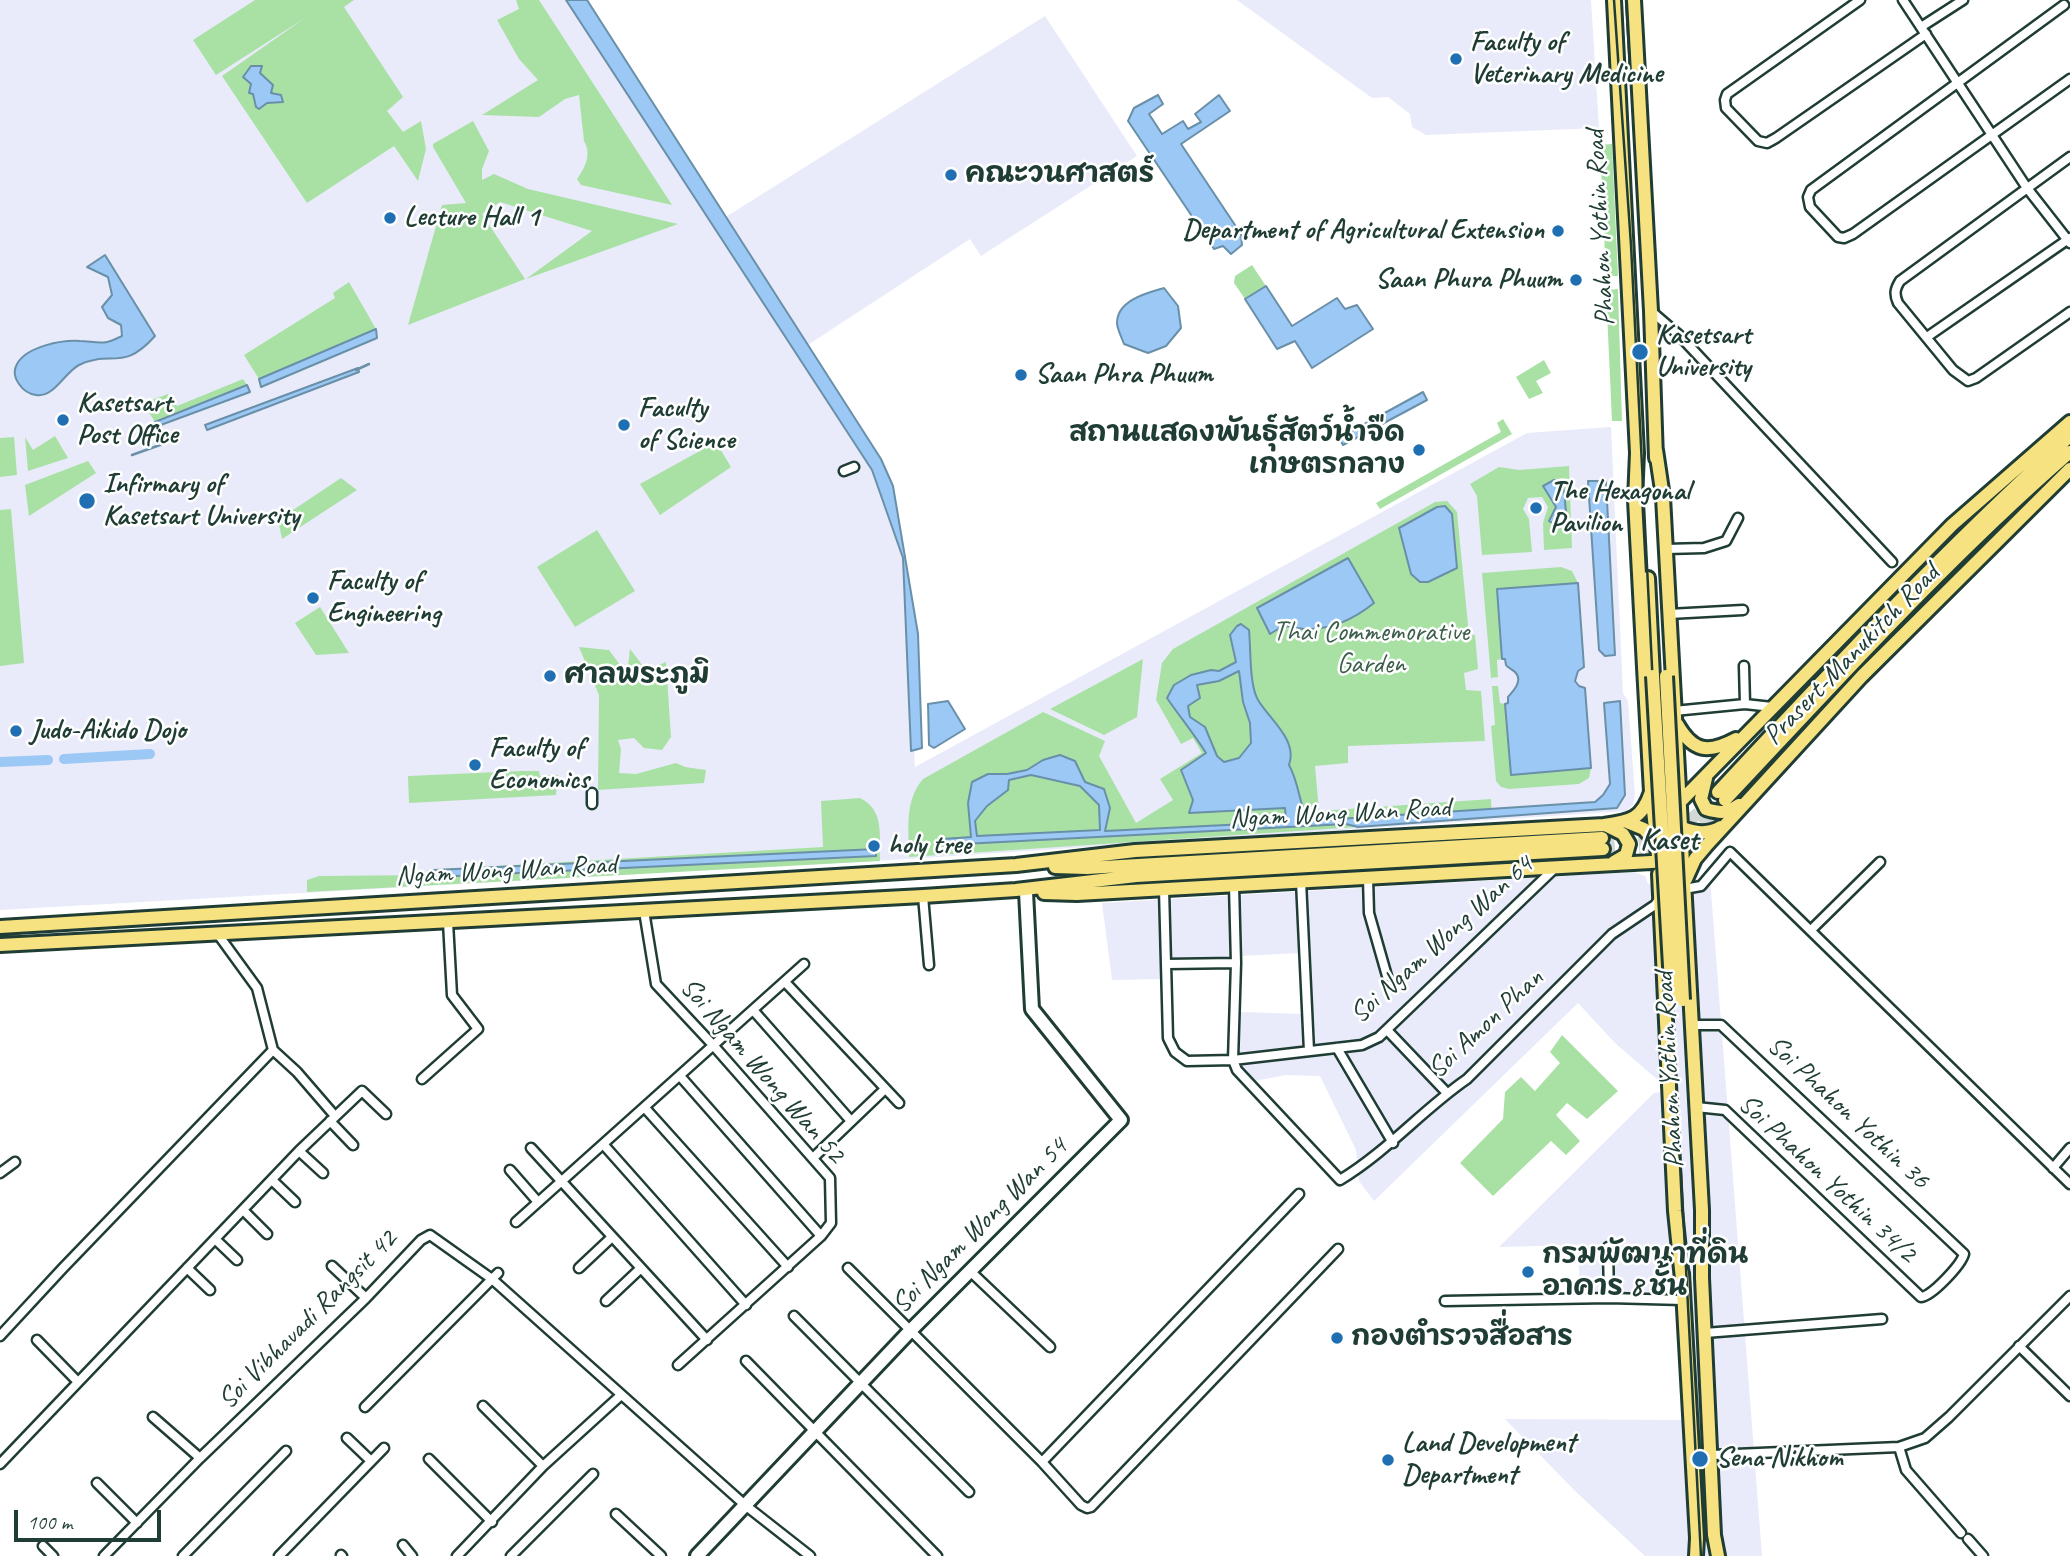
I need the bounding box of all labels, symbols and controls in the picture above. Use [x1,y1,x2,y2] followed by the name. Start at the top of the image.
[1470,26,1662,92] place label: Faculty of Veterinary Medicine
[1448,51,1464,67] marker: Faculty of Veterinary Medicine
[1579,129,1623,327] street label: Phahon Yothin Road
[965,158,1154,192] place label: คณะวนศาสตร์
[943,167,959,183] marker: คณะวนศาสตร์
[404,201,539,235] place label: Lecture Hall 1
[382,210,398,226] marker: Lecture Hall 1
[1182,214,1544,248] place label: Department of Agricultural Extension
[1550,223,1566,239] marker: Department of Agricultural Extension
[1375,263,1562,297] place label: Saan Phura Phuum
[1568,272,1584,288] marker: Saan Phura Phuum
[1656,319,1751,385] place label: Kasetsart University
[1630,342,1650,362] marker: Kasetsart University
[1035,358,1213,392] place label: Saan Phra Phuum
[1013,367,1029,383] marker: Saan Phra Phuum
[77,387,177,453] place label: Kasetsart Post Office
[638,392,735,458] place label: Faculty of Science
[55,412,71,428] marker: Kasetsart Post Office
[616,417,632,433] marker: Faculty of Science
[1069,417,1405,483] place label: สถานแสดงพันธุ์สัตว์น้ำจืด เกษตรกลาง
[1411,442,1427,458] marker: สถานแสดงพันธุ์สัตว์น้ำจืด เกษตรกลาง
[103,468,299,534] place label: Infirmary of Kasetsart University
[1550,475,1690,541] place label: The Hexagonal Pavilion
[77,491,97,511] marker: Infirmary of Kasetsart University
[1528,500,1544,516] marker: The Hexagonal Pavilion
[1757,557,1947,753] street label: Prasert-Manukitch Road
[327,565,441,631] place label: Faculty of Engineering
[305,590,321,606] marker: Faculty of Engineering
[1273,616,1469,682] park label: Thai Commemorative Garden
[564,659,710,693] place label: ศาลพระภูมิ
[542,668,558,684] marker: ศาลพระภูมิ
[30,714,186,748] place label: Judo-Aikido Dojo
[8,723,24,739] marker: Judo-Aikido Dojo
[489,732,589,798] place label: Faculty of Economics
[467,757,483,773] marker: Faculty of Economics
[1229,791,1451,837] street label: Ngam Wong Wan Road
[1640,823,1698,859] district label: Kaset
[888,829,971,863] place label: holy tree
[866,838,882,854] marker: holy tree
[395,848,617,894] street label: Ngam Wong Wan Road
[1344,849,1540,1031] street label: Soi Ngam Wong Wan 64
[1421,962,1551,1086] street label: Soi Amon Phan
[672,971,852,1171] street label: Soi Ngam Wong Wan 52
[1648,971,1692,1169] street label: Phahon Yothin Road
[1760,1029,1936,1197] street label: Soi Phahon Yothin 36
[1731,1088,1923,1270] street label: Soi Phahon Yothin 34/2
[885,1131,1075,1321] street label: Soi Ngam Wong Wan 54
[211,1223,405,1417] street label: Soi Vibhavadi Rangsit 42
[1542,1239,1748,1305] place label: กรมพัฒนาที่ดิน อาคาร 8 ชั้น
[1520,1264,1536,1280] marker: กรมพัฒนาที่ดิน อาคาร 8 ชั้น
[1351,1321,1573,1355] place label: กองตำรวจสื่อสาร
[1329,1330,1345,1346] marker: กองตำรวจสื่อสาร
[1402,1427,1575,1493] place label: Land Development Department
[1716,1442,1843,1476] place label: Sena Nikhom
[1690,1449,1710,1469] marker: Sena Nikhom
[1380,1452,1396,1468] marker: Land Development Department
[18,1496,164,1540] scale bar
[27,1509,72,1535] text: 100 m

